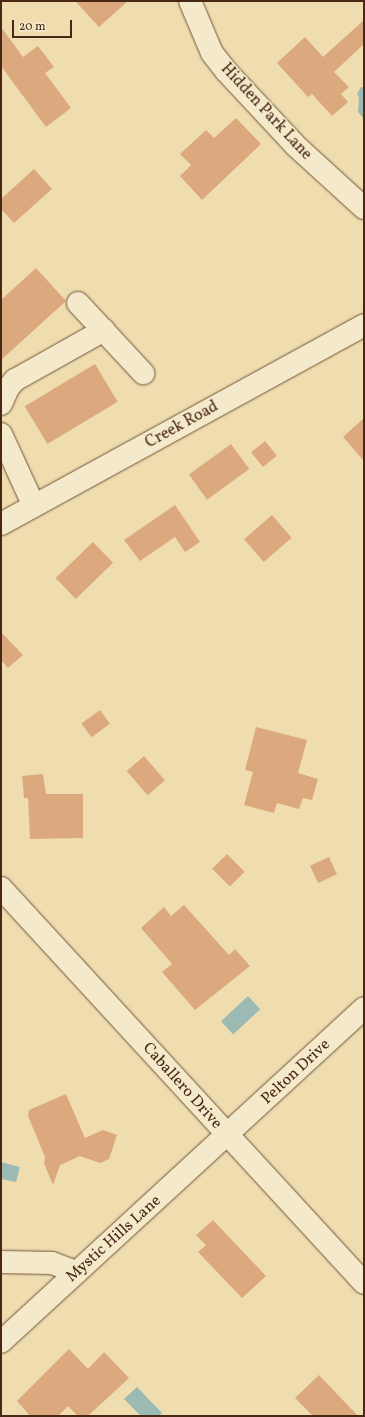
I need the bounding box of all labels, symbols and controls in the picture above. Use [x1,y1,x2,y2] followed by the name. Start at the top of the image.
[14,12,74,38] scale bar
[19,19,46,35] text: 20 m
[216,60,316,164] street label: Hidden Park Lane
[142,397,222,453] street label: Creek Road
[258,1035,334,1109] street label: Pelton Drive
[138,1039,226,1133] street label: Caballero Drive
[63,1191,165,1287] street label: Mystic Hills Lane

